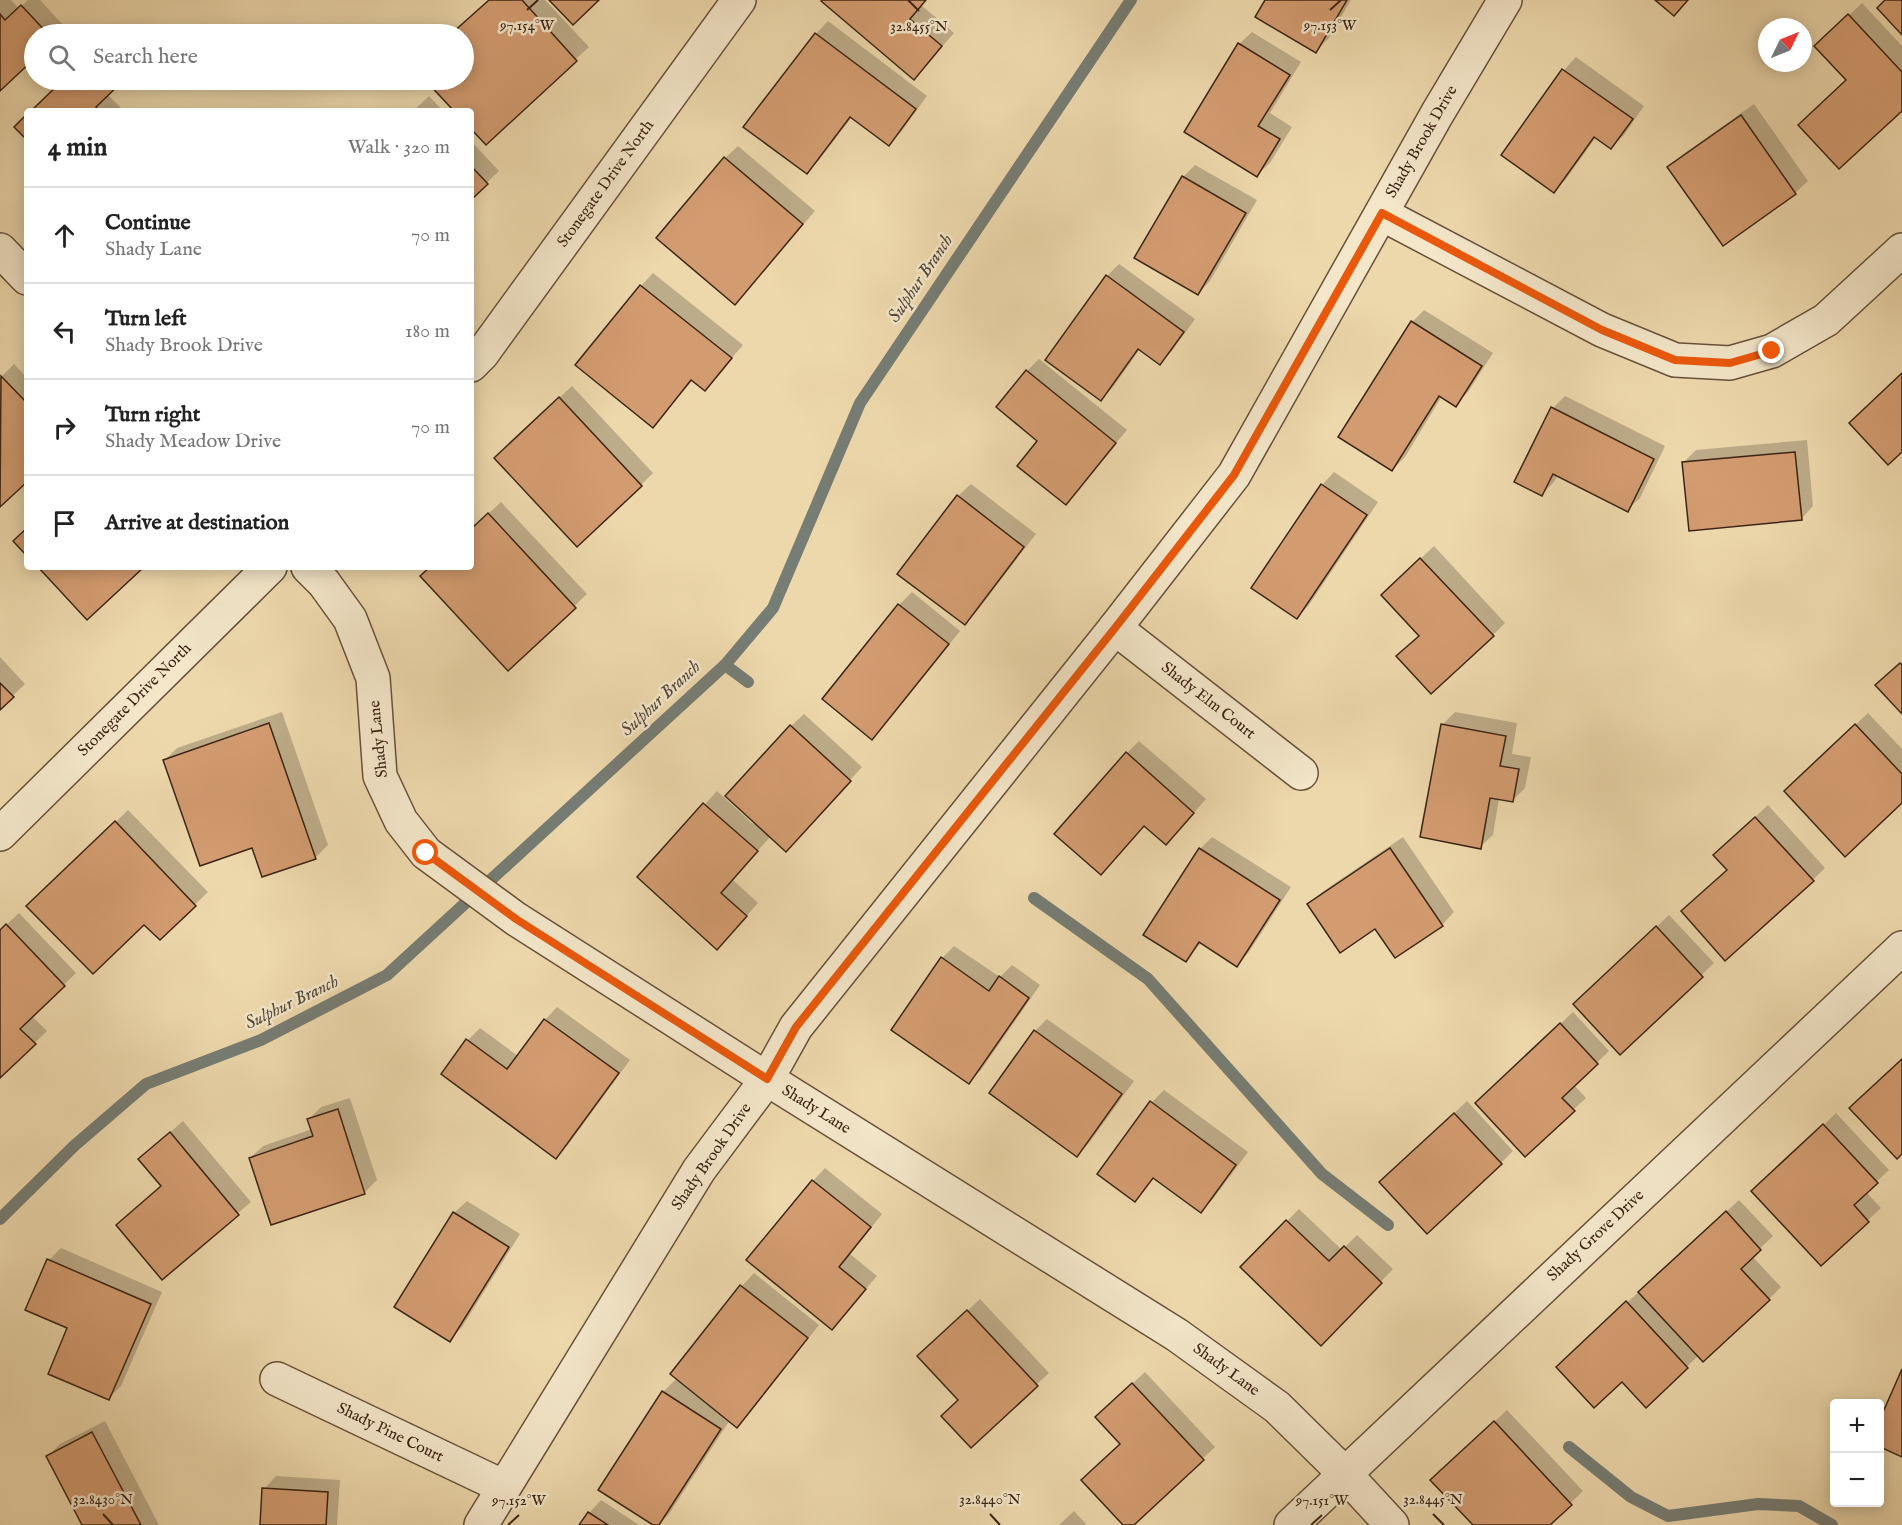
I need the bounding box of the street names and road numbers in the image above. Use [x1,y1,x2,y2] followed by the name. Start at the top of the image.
[1382,82,1462,202] street label: Shady Brook Drive
[553,116,659,252] street label: Stonegate Drive North
[74,639,196,761] street label: Stonegate Drive North
[1157,658,1260,744] street label: Shady Elm Court
[365,699,393,779] street label: Shady Lane
[778,1081,854,1139] street label: Shady Lane
[668,1099,756,1215] street label: Shady Brook Drive
[1543,1186,1649,1286] street label: Shady Grove Drive
[1189,1339,1263,1401] street label: Shady Lane
[333,1399,447,1468] street label: Shady Pine Court

